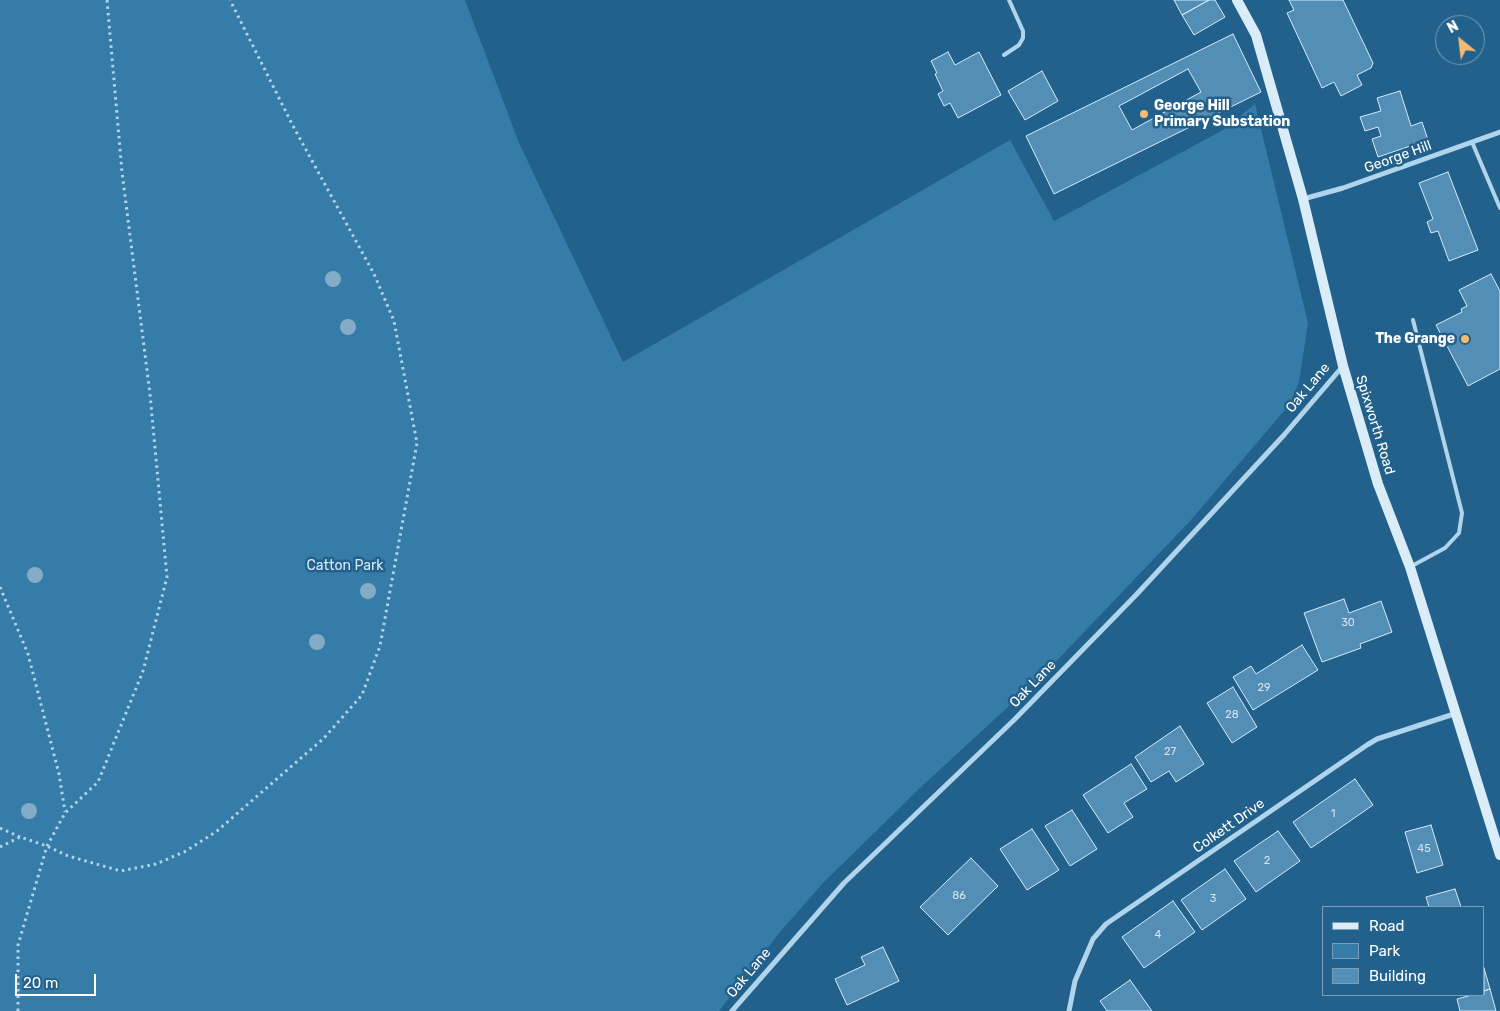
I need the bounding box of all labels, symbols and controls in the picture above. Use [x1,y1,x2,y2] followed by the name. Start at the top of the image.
[1435,15,1485,65] north arrow
[1444,17,1461,37] text: N
[1154,98,1290,130] place label: George Hill Primary Substation
[1138,108,1150,120] marker: George Hill Primary Substation
[1362,137,1434,177] street label: George Hill
[1375,331,1455,347] place label: The Grange
[1459,333,1471,345] marker: The Grange
[1282,360,1334,416] street label: Oak Lane
[1352,373,1398,477] street label: Spixworth Road
[306,558,384,574] park label: Catton Park
[1341,616,1355,630] house number: 30
[1006,657,1060,711] street label: Oak Lane
[1258,681,1270,695] house number: 29
[1225,708,1239,722] house number: 28
[1164,745,1176,759] house number: 27
[1190,795,1268,857] street label: Colkett Drive
[1331,807,1335,821] house number: 1
[1417,842,1431,856] house number: 45
[1264,854,1270,868] house number: 2
[952,889,966,903] house number: 86
[1210,892,1216,906] house number: 3
[1322,906,1485,996] legend
[1369,917,1405,935] text: Road
[1155,928,1161,942] house number: 4
[1369,942,1400,960] text: Park
[723,945,775,1001] street label: Oak Lane
[18,964,99,996] scale bar
[1369,967,1426,985] text: Building
[23,974,58,992] text: 20 m

